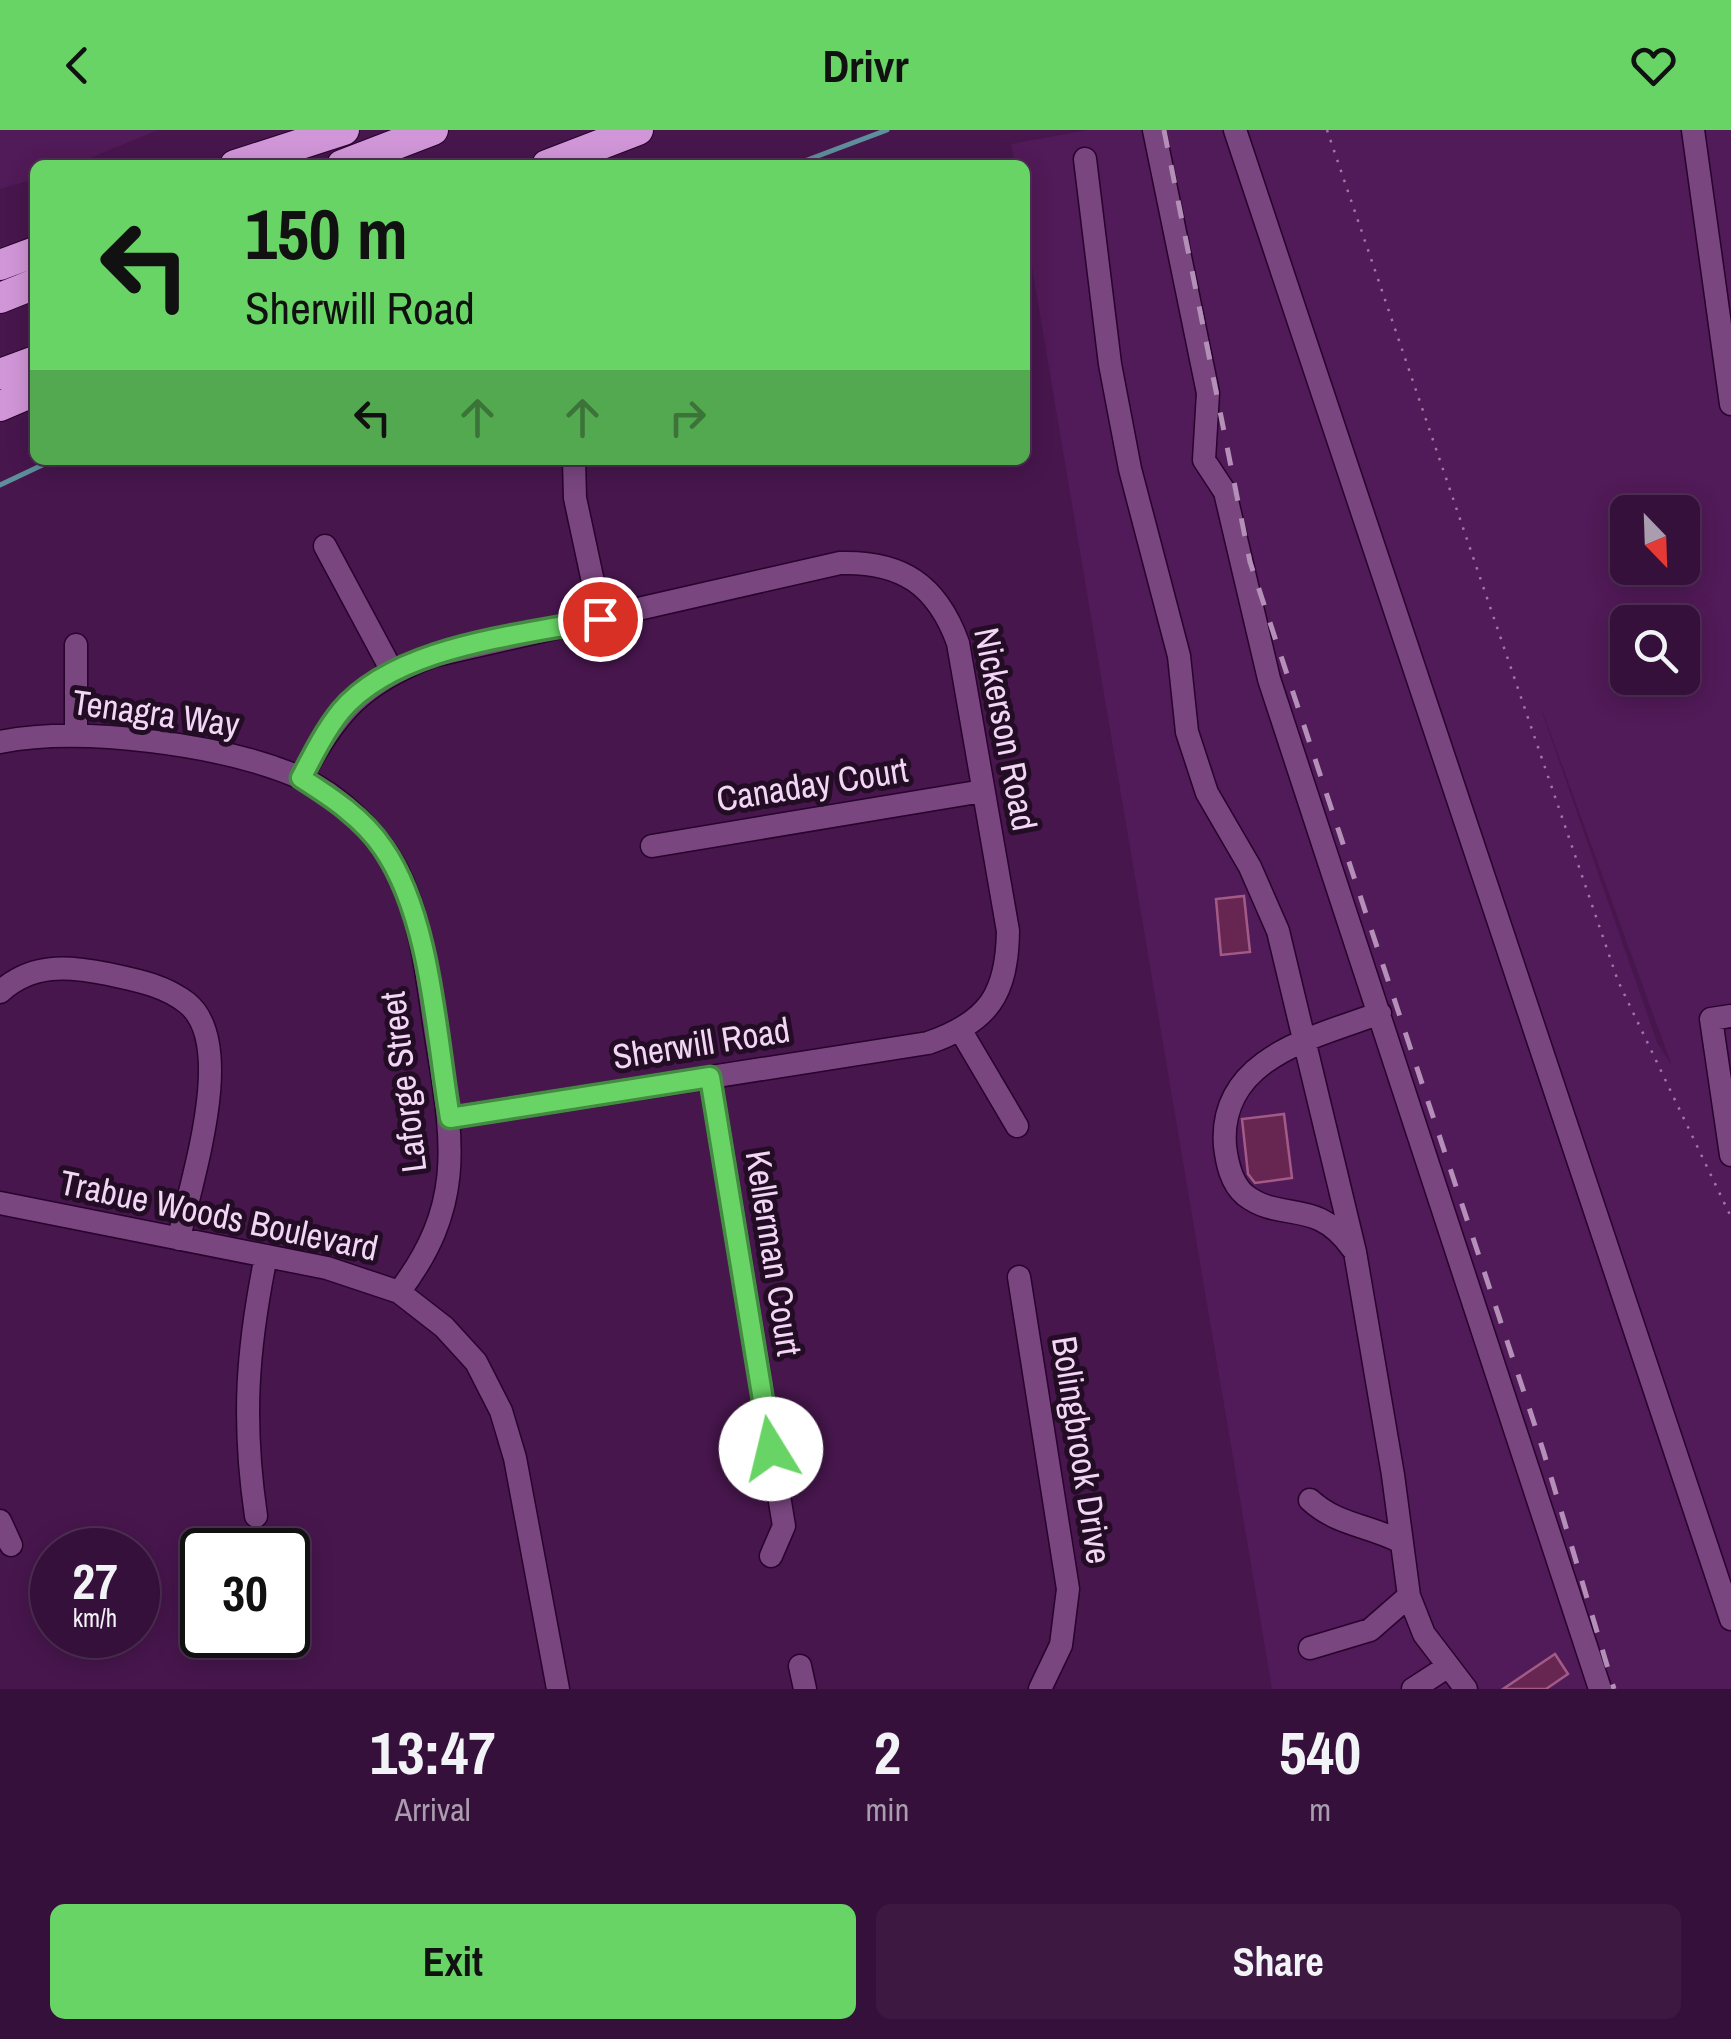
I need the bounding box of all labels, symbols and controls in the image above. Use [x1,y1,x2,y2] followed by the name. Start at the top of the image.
[822,35,909,96] text: Drivr
[50,38,105,93] icon: back
[1626,38,1681,93] icon: heart
[245,187,408,281] text: 150 m
[80,200,210,330] icon: left
[245,277,475,338] text: Sherwill Road
[345,390,400,445] icon: left
[450,390,505,445] icon: ahead
[555,390,610,445] icon: ahead
[660,390,715,445] icon: right
[1610,495,1700,585] north arrow
[1610,495,1700,695] map controls
[558,577,643,662] pin
[573,592,628,647] icon: arrive
[1610,605,1700,695] button: search
[963,624,1049,834] street label: Nickerson Road
[70,678,243,748] street label: Tenagra Way
[713,746,911,822] street label: Canaday Court
[369,989,437,1175] street label: Laforge Street
[609,1006,793,1080] street label: Sherwill Road
[735,1147,813,1359] street label: Kellerman Court
[56,1158,382,1272] street label: Trabue Woods Boulevard
[1041,1333,1123,1567] street label: Bolingbrook Drive
[719,1397,823,1501] position arrow
[180,1528,310,1658] speed limit sign: 30
[72,1547,118,1615] text: 27
[73,1601,117,1635] text: km/h
[370,1712,496,1793] text: 13:47
[874,1712,901,1793] text: 2
[1279,1712,1361,1793] text: 540
[395,1788,471,1831] text: Arrival
[865,1788,909,1831] text: min
[1309,1788,1331,1831] text: m
[50,1904,856,2019] button: Exit
[876,1904,1681,2019] button: Share

